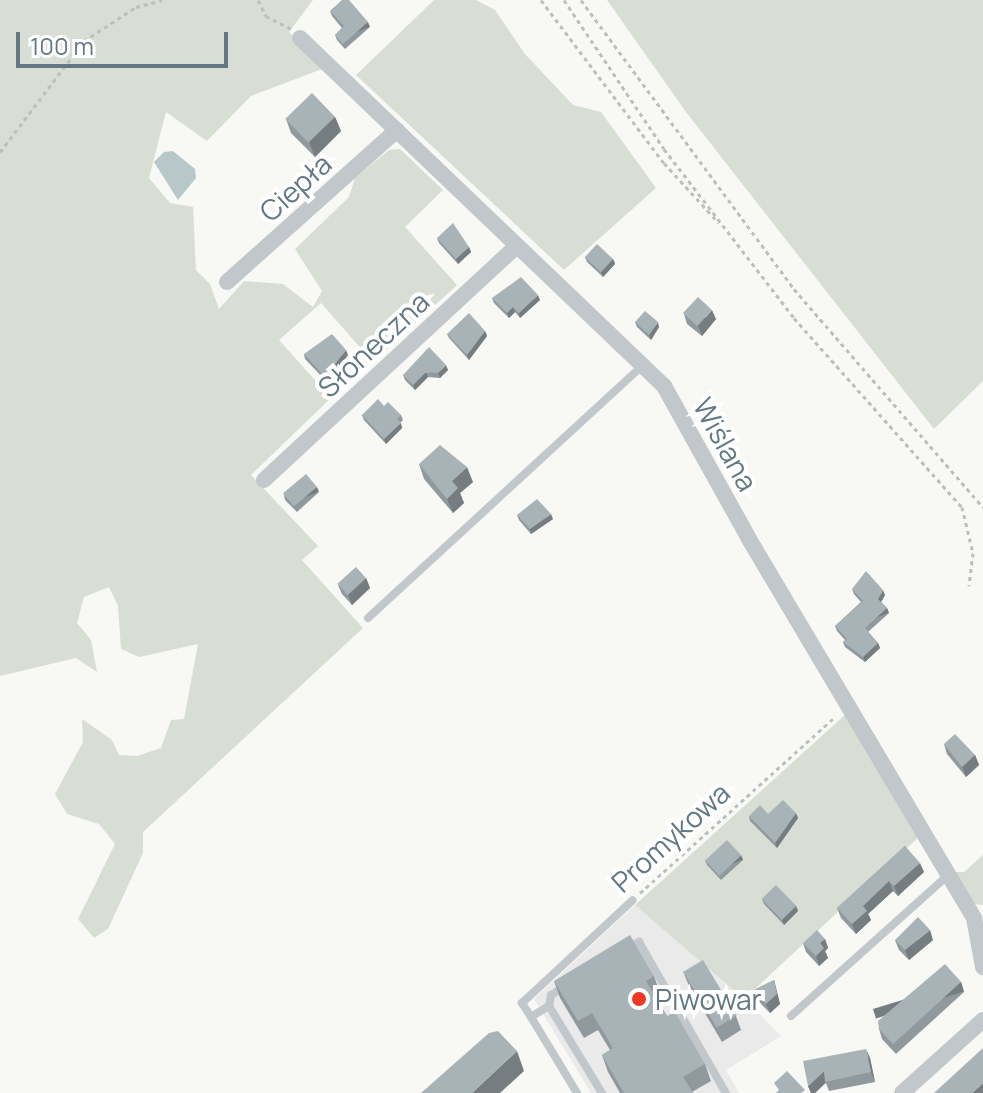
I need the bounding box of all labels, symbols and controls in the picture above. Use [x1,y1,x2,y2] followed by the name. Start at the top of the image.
[20,16,232,66] scale bar
[30,29,94,62] text: 100 m
[252,146,338,228] street label: Ciepła
[311,284,435,404] street label: Słoneczna
[687,392,765,496] street label: Wiślana
[604,775,736,899] street label: Promykowa
[655,982,762,1016] place label: Piwowar
[630,990,648,1008] marker: Piwowar

